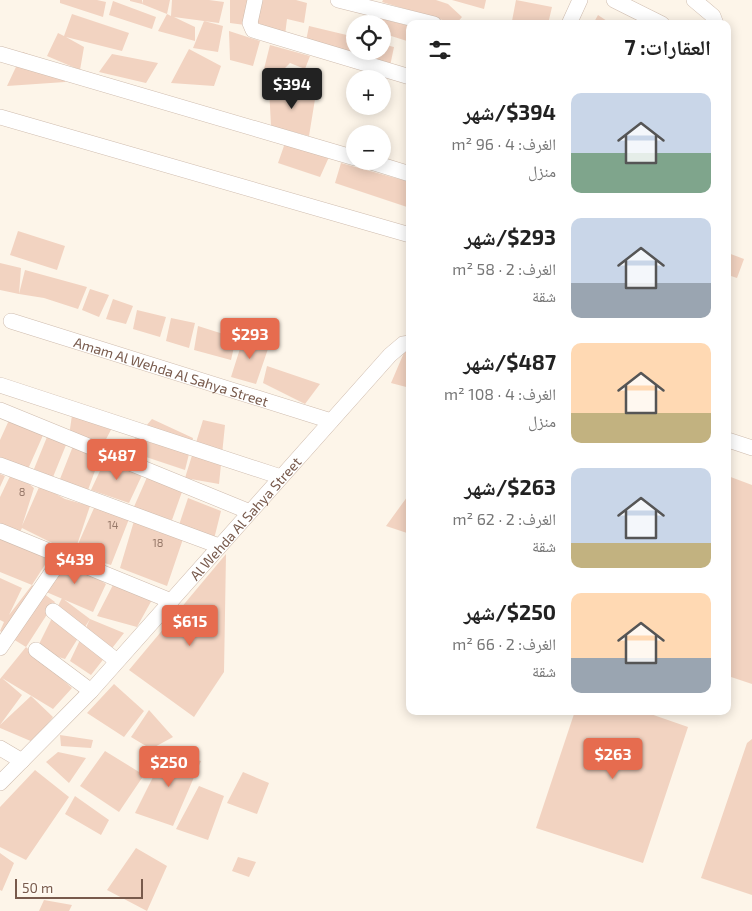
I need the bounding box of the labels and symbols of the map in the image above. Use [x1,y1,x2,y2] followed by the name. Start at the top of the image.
[262,68,322,110] pin: $394
[220,318,280,360] pin: $293
[72,333,271,409] street label: Amam Al Wehda Al Sahya Street
[87,438,147,481] pin: $487
[186,453,304,583] street label: Al Wehda Al Sahya Street
[19,485,25,498] house number: 8
[107,518,119,531] house number: 14
[152,536,164,549] house number: 18
[45,542,105,585] pin: $439
[160,604,220,647] pin: $615
[583,738,643,780] pin: $263
[139,746,199,788] pin: $250
[15,876,142,899] scale bar

